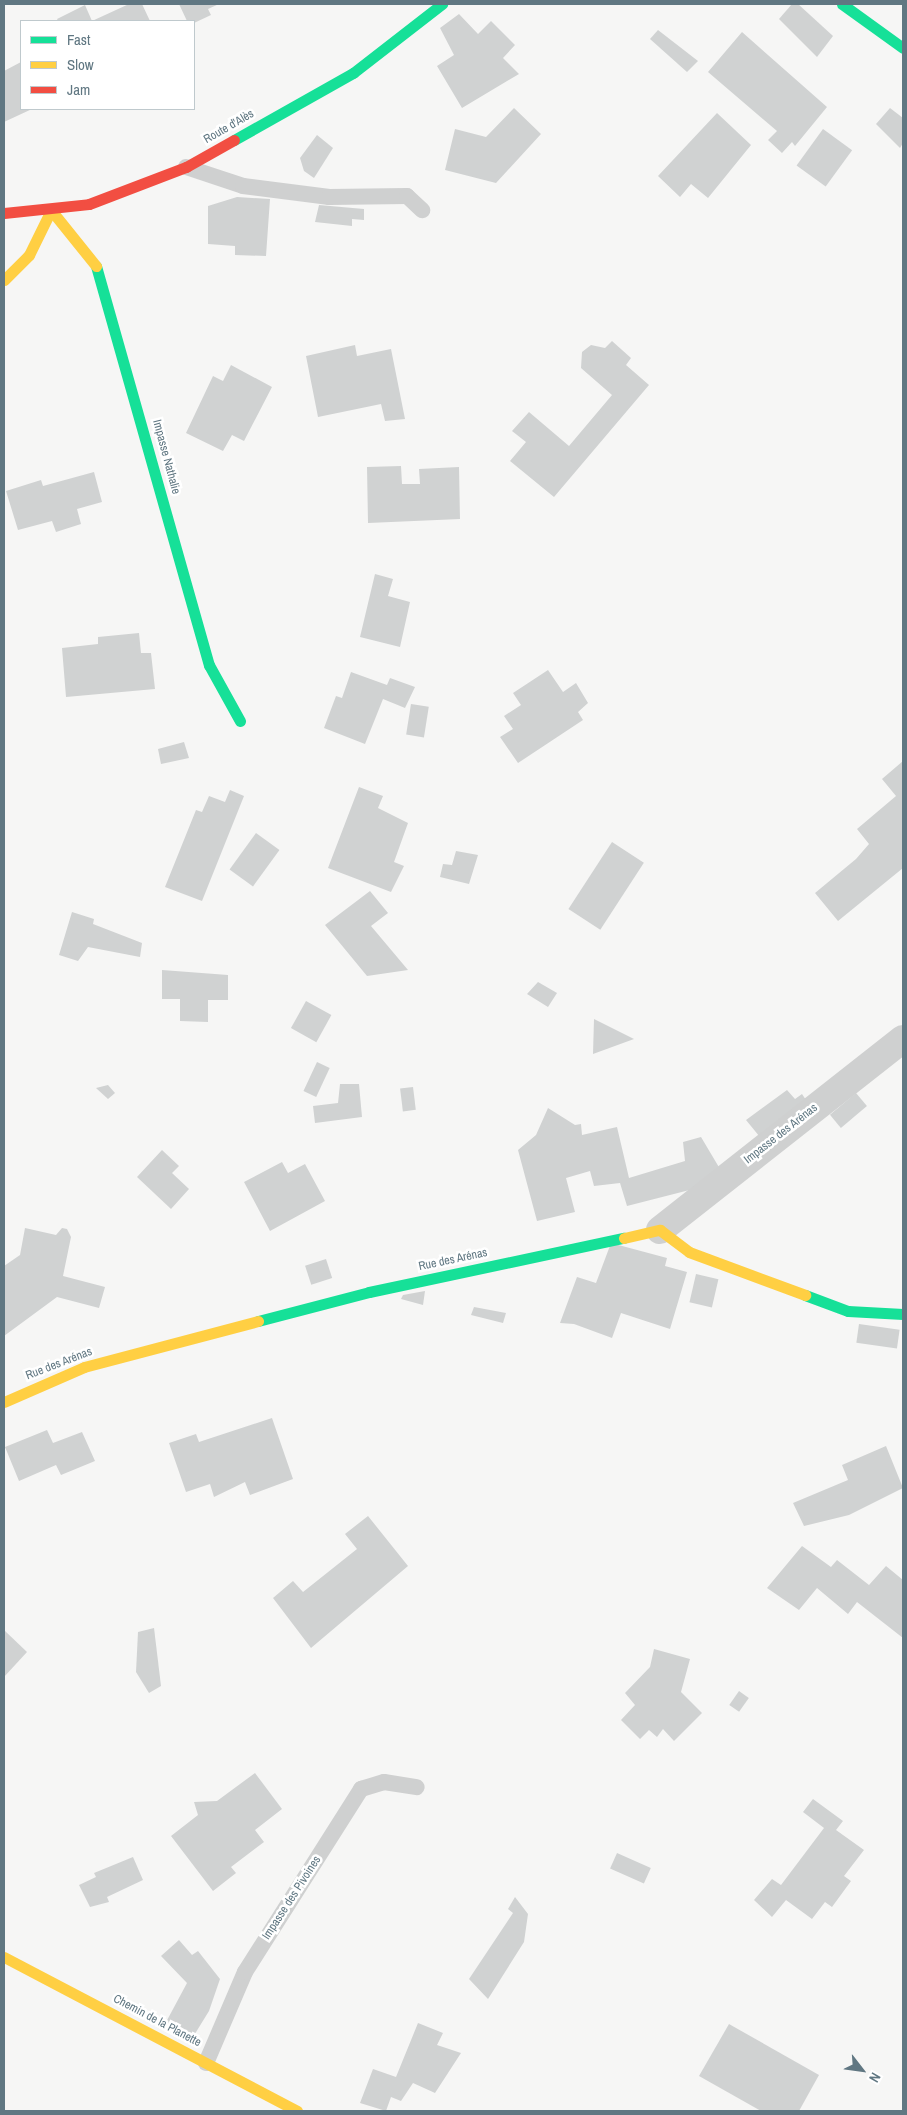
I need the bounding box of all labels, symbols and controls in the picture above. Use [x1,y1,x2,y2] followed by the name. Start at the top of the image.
[20,20,195,110] legend
[67,29,90,50] text: Fast
[67,54,94,75] text: Slow
[67,79,90,100] text: Jam
[201,107,257,147] street label: Route d'Alès
[149,418,183,496] street label: Impasse Nathalie
[741,1101,821,1167] street label: Impasse des Arénas
[417,1246,489,1274] street label: Rue des Arénas
[23,1345,95,1383] street label: Rue des Arénas
[260,1853,324,1943] street label: Impasse des Pivoines
[111,1992,203,2050] street label: Chemin de la Planette
[837,2045,887,2095] north arrow
[865,2069,885,2086] text: N

